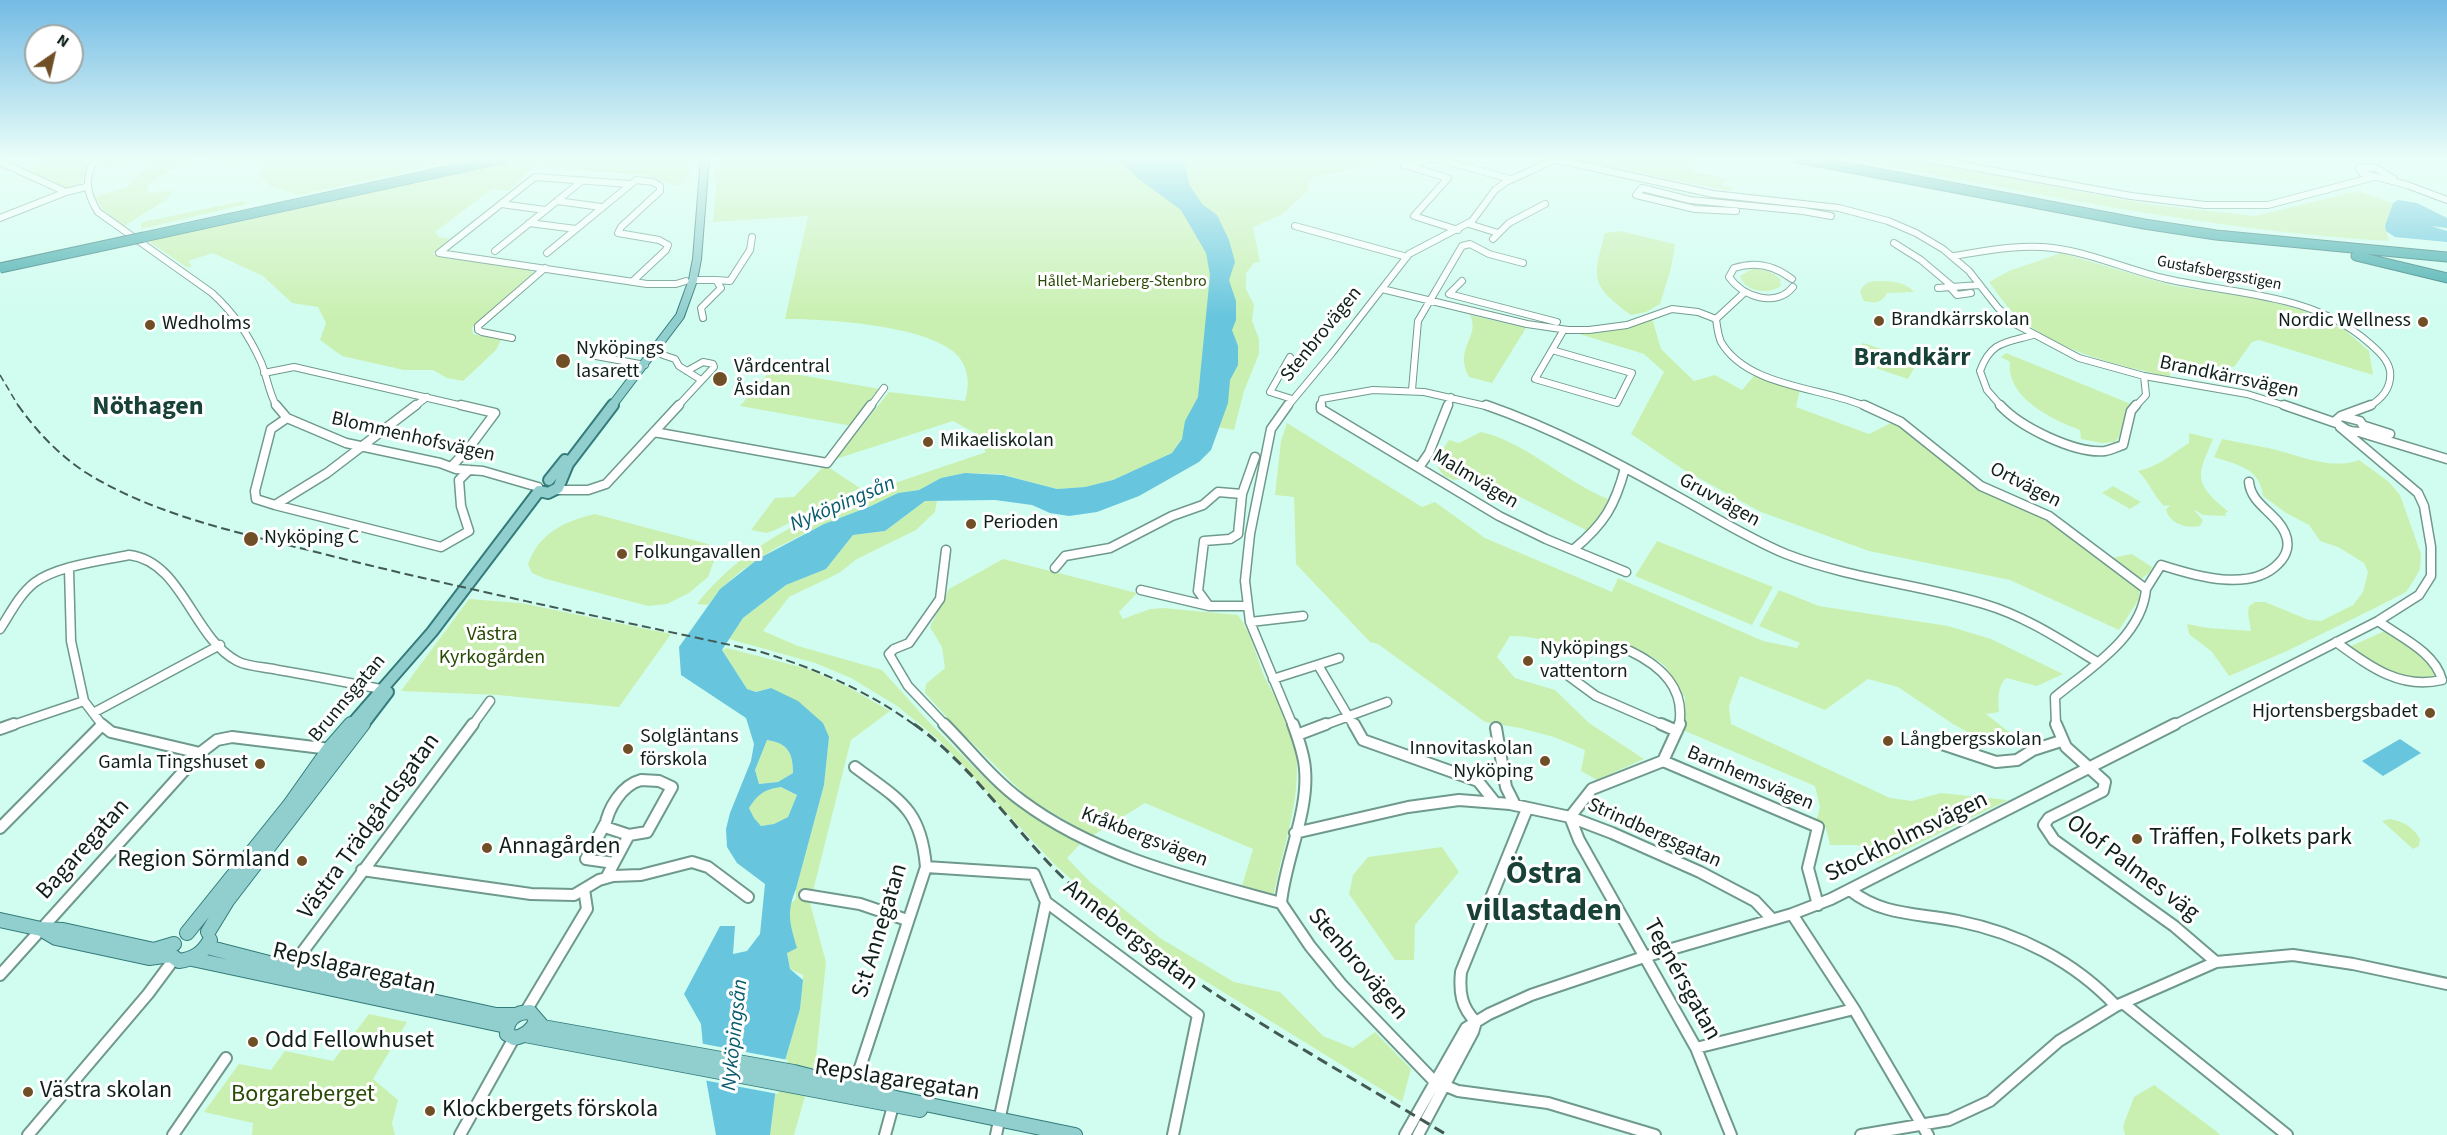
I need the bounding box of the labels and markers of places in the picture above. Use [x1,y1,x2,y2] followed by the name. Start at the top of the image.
[1891,309,2030,333] place label: Brandkärrskolan
[2278,310,2411,334] place label: Nordic Wellness
[162,313,251,337] place label: Wedholms
[1872,314,1886,328] marker: Brandkärrskolan
[2416,315,2430,329] marker: Nordic Wellness
[143,318,157,332] marker: Wedholms
[576,338,664,385] place label: Nyköpings lasarett
[554,352,572,370] marker: Nyköpings lasarett
[734,356,830,403] place label: Vårdcentral Åsidan
[711,370,729,388] marker: Vårdcentral Åsidan
[940,430,1054,454] place label: Mikaeliskolan
[921,435,935,449] marker: Mikaeliskolan
[983,512,1058,536] place label: Perioden
[964,517,978,531] marker: Perioden
[264,527,359,551] place label: Nyköping C
[242,530,260,548] marker: Nyköping C
[634,542,761,566] place label: Folkungavallen
[615,547,629,561] marker: Folkungavallen
[1540,638,1628,685] place label: Nyköpings vattentorn
[1521,654,1535,668] marker: Nyköpings vattentorn
[2252,701,2418,725] place label: Hjortensbergsbadet
[2423,706,2437,720] marker: Hjortensbergsbadet
[640,726,739,773] place label: Solgläntans förskola
[1900,729,2042,753] place label: Långbergsskolan
[1881,734,1895,748] marker: Långbergsskolan
[1410,738,1533,785] place label: Innovitaskolan Nyköping
[621,742,635,756] marker: Solgläntans förskola
[98,752,248,776] place label: Gamla Tingshuset
[1538,754,1552,768] marker: Innovitaskolan Nyköping
[253,757,267,771] marker: Gamla Tingshuset
[2149,825,2352,853] place label: Träffen, Folkets park
[2130,832,2144,846] marker: Träffen, Folkets park
[499,834,621,862] place label: Annagården
[480,841,494,855] marker: Annagården
[117,847,290,875] place label: Region Sörmland
[295,854,309,868] marker: Region Sörmland
[265,1028,434,1056] place label: Odd Fellowhuset
[246,1035,260,1049] marker: Odd Fellowhuset
[40,1078,172,1106] place label: Västra skolan
[21,1085,35,1099] marker: Västra skolan
[442,1097,658,1125] place label: Klockbergets förskola
[423,1104,437,1118] marker: Klockbergets förskola

